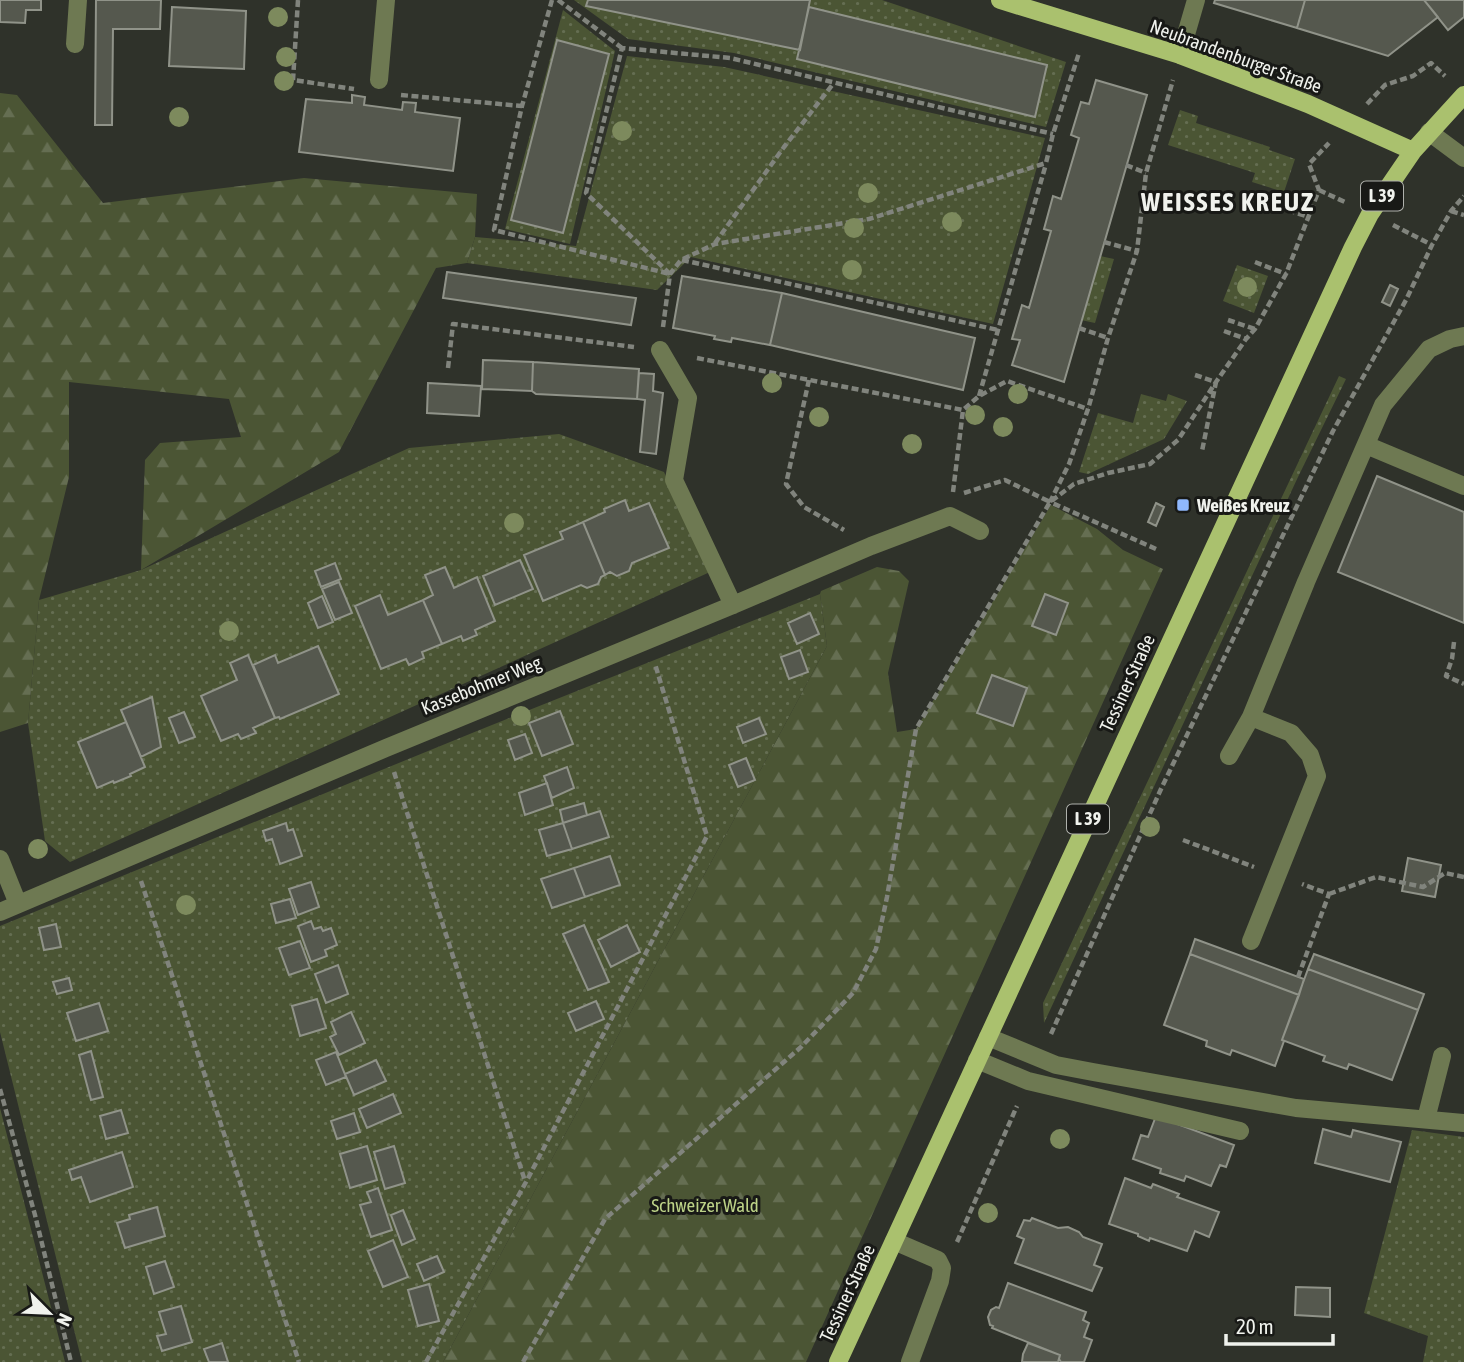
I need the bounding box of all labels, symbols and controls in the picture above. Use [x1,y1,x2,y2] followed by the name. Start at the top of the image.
[1147,15,1325,97] street label: Neubrandenburger Straße
[1361,182,1403,210] road number: L 39
[1140,187,1315,217] district label: WEISSES KREUZ
[1196,494,1290,516] place label: Weißes Kreuz
[1175,497,1191,513] marker: Weißes Kreuz
[1095,631,1159,735] street label: Tessiner Straße
[418,651,545,719] street label: Kassebohmer Weg
[1067,804,1109,834] road number: L 39
[651,1194,759,1216] park label: Schweizer Wald
[815,1241,879,1345] street label: Tessiner Straße
[14,1278,84,1348] north arrow
[1226,1302,1333,1346] scale bar
[52,1310,77,1330] text: N
[1236,1314,1274,1338] text: 20 m

